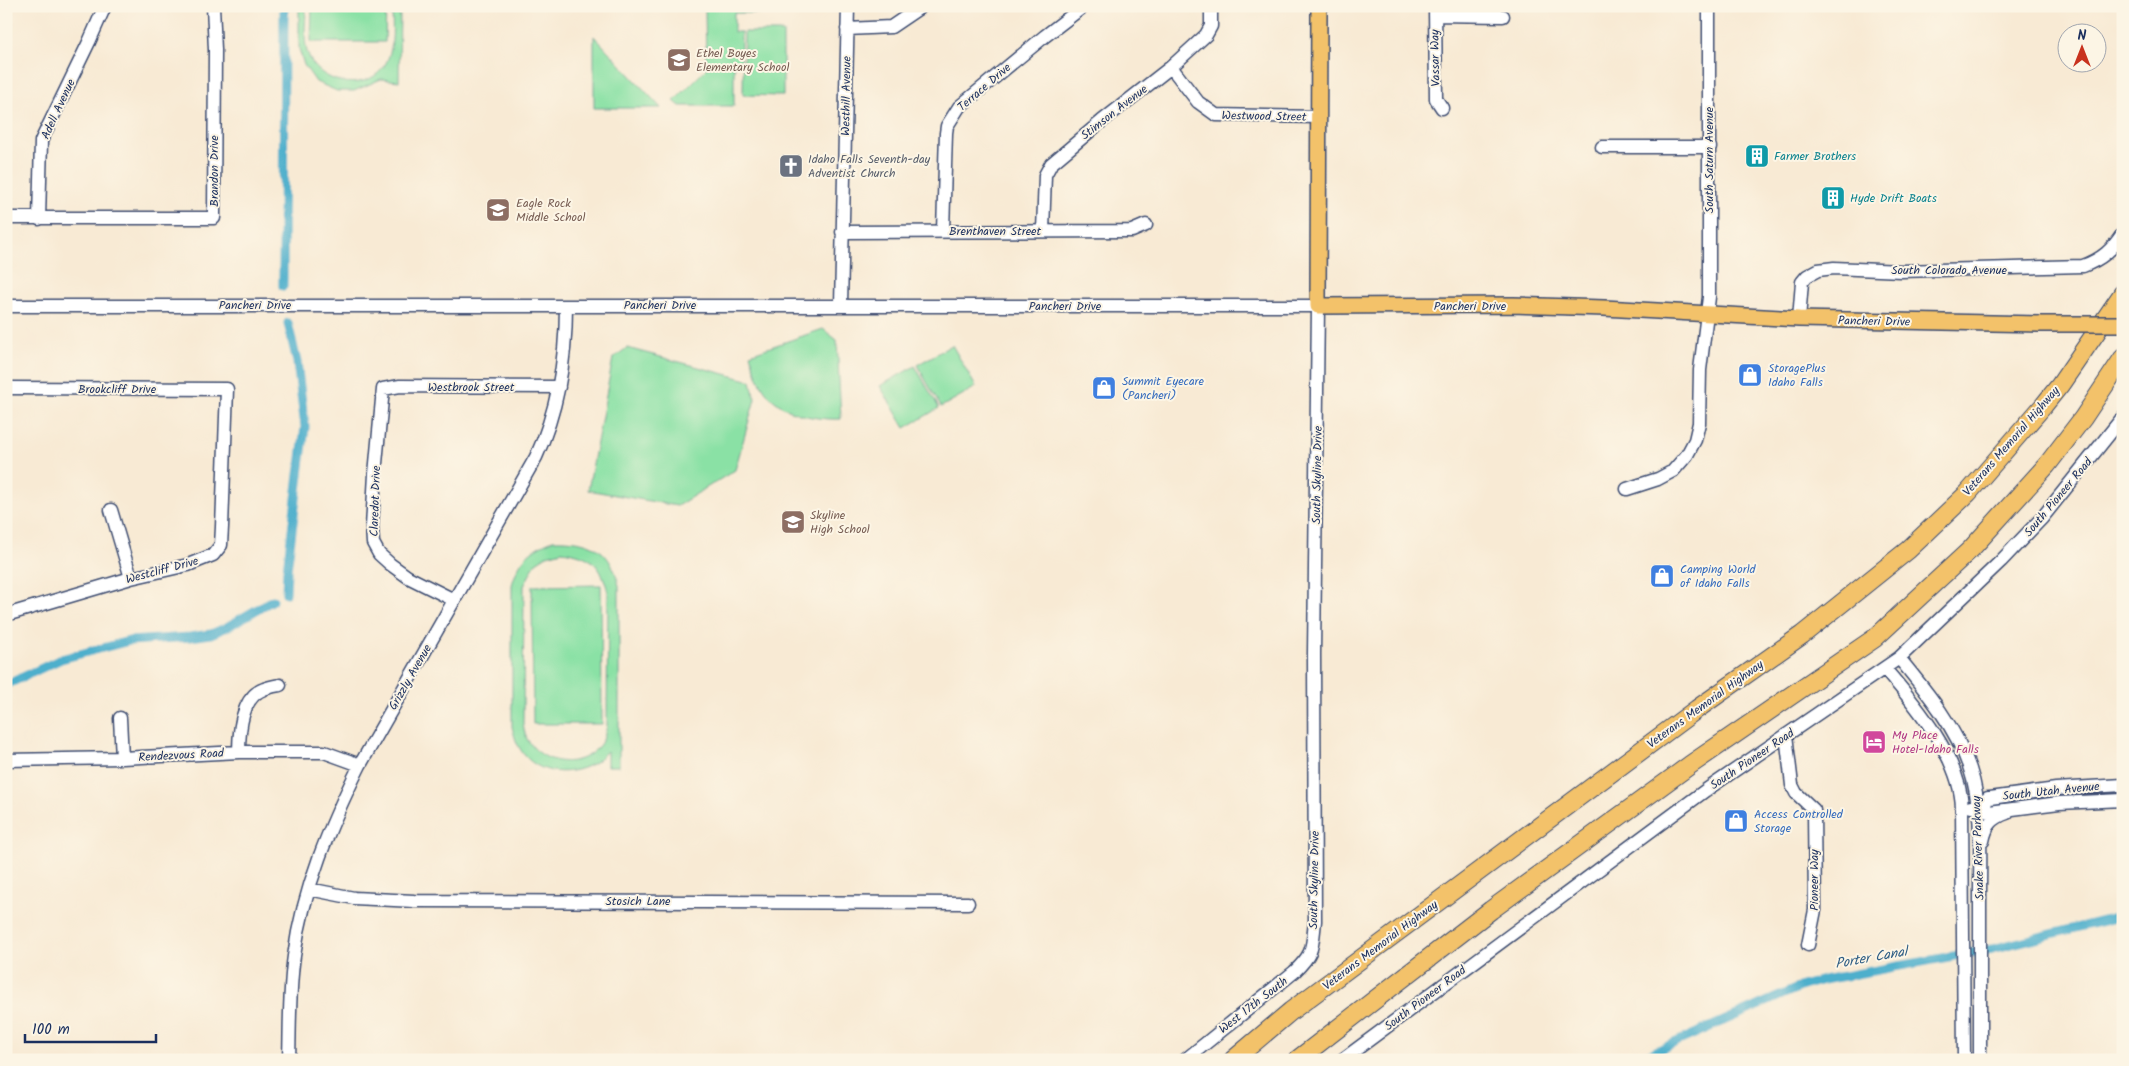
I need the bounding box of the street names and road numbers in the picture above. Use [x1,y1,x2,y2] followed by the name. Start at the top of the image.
[1425,29,1445,87] street label: Vassar Way
[836,55,857,136] street label: Westhill Avenue
[953,58,1016,116] street label: Terrace Drive
[36,75,81,143] street label: Adell Avenue
[1077,80,1152,145] street label: Stimson Avenue
[1221,106,1307,127] street label: Westwood Street
[1700,106,1719,213] street label: South Saturn Avenue
[205,135,224,207] street label: Brandon Drive
[949,222,1041,241] street label: Brenthaven Street
[1891,261,2007,280] street label: South Colorado Avenue
[219,296,292,315] street label: Pancheri Drive
[624,296,697,315] street label: Pancheri Drive
[1029,297,1102,316] street label: Pancheri Drive
[1434,297,1507,316] street label: Pancheri Drive
[1838,311,1911,332] street label: Pancheri Drive
[428,378,515,397] street label: Westbrook Street
[78,380,157,399] street label: Brookcliff Drive
[1958,382,2065,500] street label: Veterans Memorial Highway
[1307,425,1328,524] street label: South Skyline Drive
[2020,453,2098,541] street label: South Pioneer Road
[365,465,386,537] street label: Claredot Drive
[124,552,201,589] street label: Westcliff Drive
[384,640,437,714] street label: Grizzly Avenue
[1643,655,1768,753] street label: Veterans Memorial Highway
[1706,723,1799,795] street label: South Pioneer Road
[138,744,225,767] street label: Rendezvous Road
[2002,777,2101,806] street label: South Utah Avenue
[1967,795,1990,901] street label: Snake River Parkway
[1304,830,1325,929] street label: South Skyline Drive
[1805,849,1824,911] street label: Pioneer Way
[606,892,671,911] street label: Stosich Lane
[1319,895,1442,995] street label: Veterans Memorial Highway
[1380,961,1471,1036] street label: South Pioneer Road
[1215,972,1292,1038] street label: West 17th South

